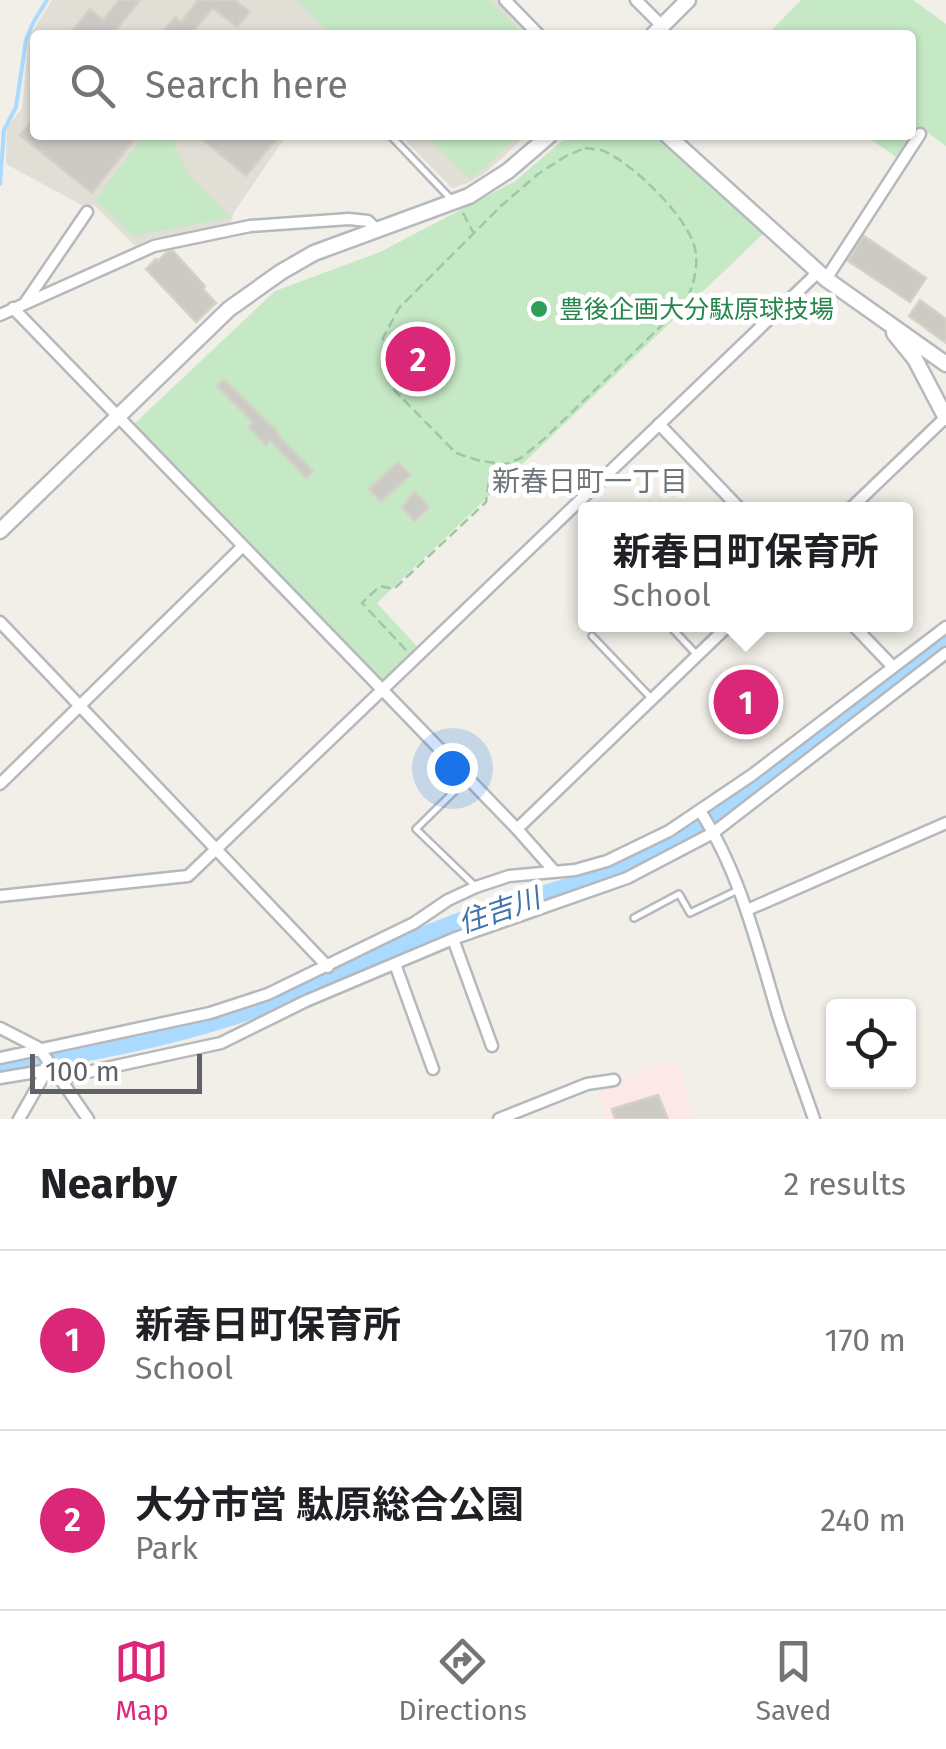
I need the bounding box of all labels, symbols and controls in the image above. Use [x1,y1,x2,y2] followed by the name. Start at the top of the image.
[30,30,916,140] search box
[65,58,120,113] icon: search
[145,62,348,108] text: Search here
[559,295,834,325] place label: 豊後企画大分駄原球技場
[528,298,550,320] marker: 豊後企画大分駄原球技場
[386,322,450,396] pin: 2
[492,465,688,498] district label: 新春日町一丁目
[578,502,913,632] popup
[612,529,879,575] text: 新春日町保育所
[612,576,711,614] text: School
[714,664,778,740] pin: 1
[427,743,478,794] your location
[454,880,547,940] water label: 住吉川
[826,999,916,1089] map controls
[826,999,916,1089] button: locate
[30,1049,202,1094] scale bar
[45,1055,120,1088] text: 100 m
[40,1159,177,1209] text: Nearby
[783,1165,906,1203] text: 2 results
[135,1302,401,1348] text: 新春日町保育所
[65,1321,80,1359] text: 1
[825,1321,906,1359] text: 170 m
[135,1349,233,1387] text: School
[135,1482,524,1528] text: 大分市営 駄原総合公園
[64,1501,81,1539] text: 2
[820,1501,906,1539] text: 240 m
[135,1529,198,1567] text: Park
[114,1634,169,1727] tab: Map
[398,1634,527,1727] tab: Directions
[756,1634,832,1727] tab: Saved

